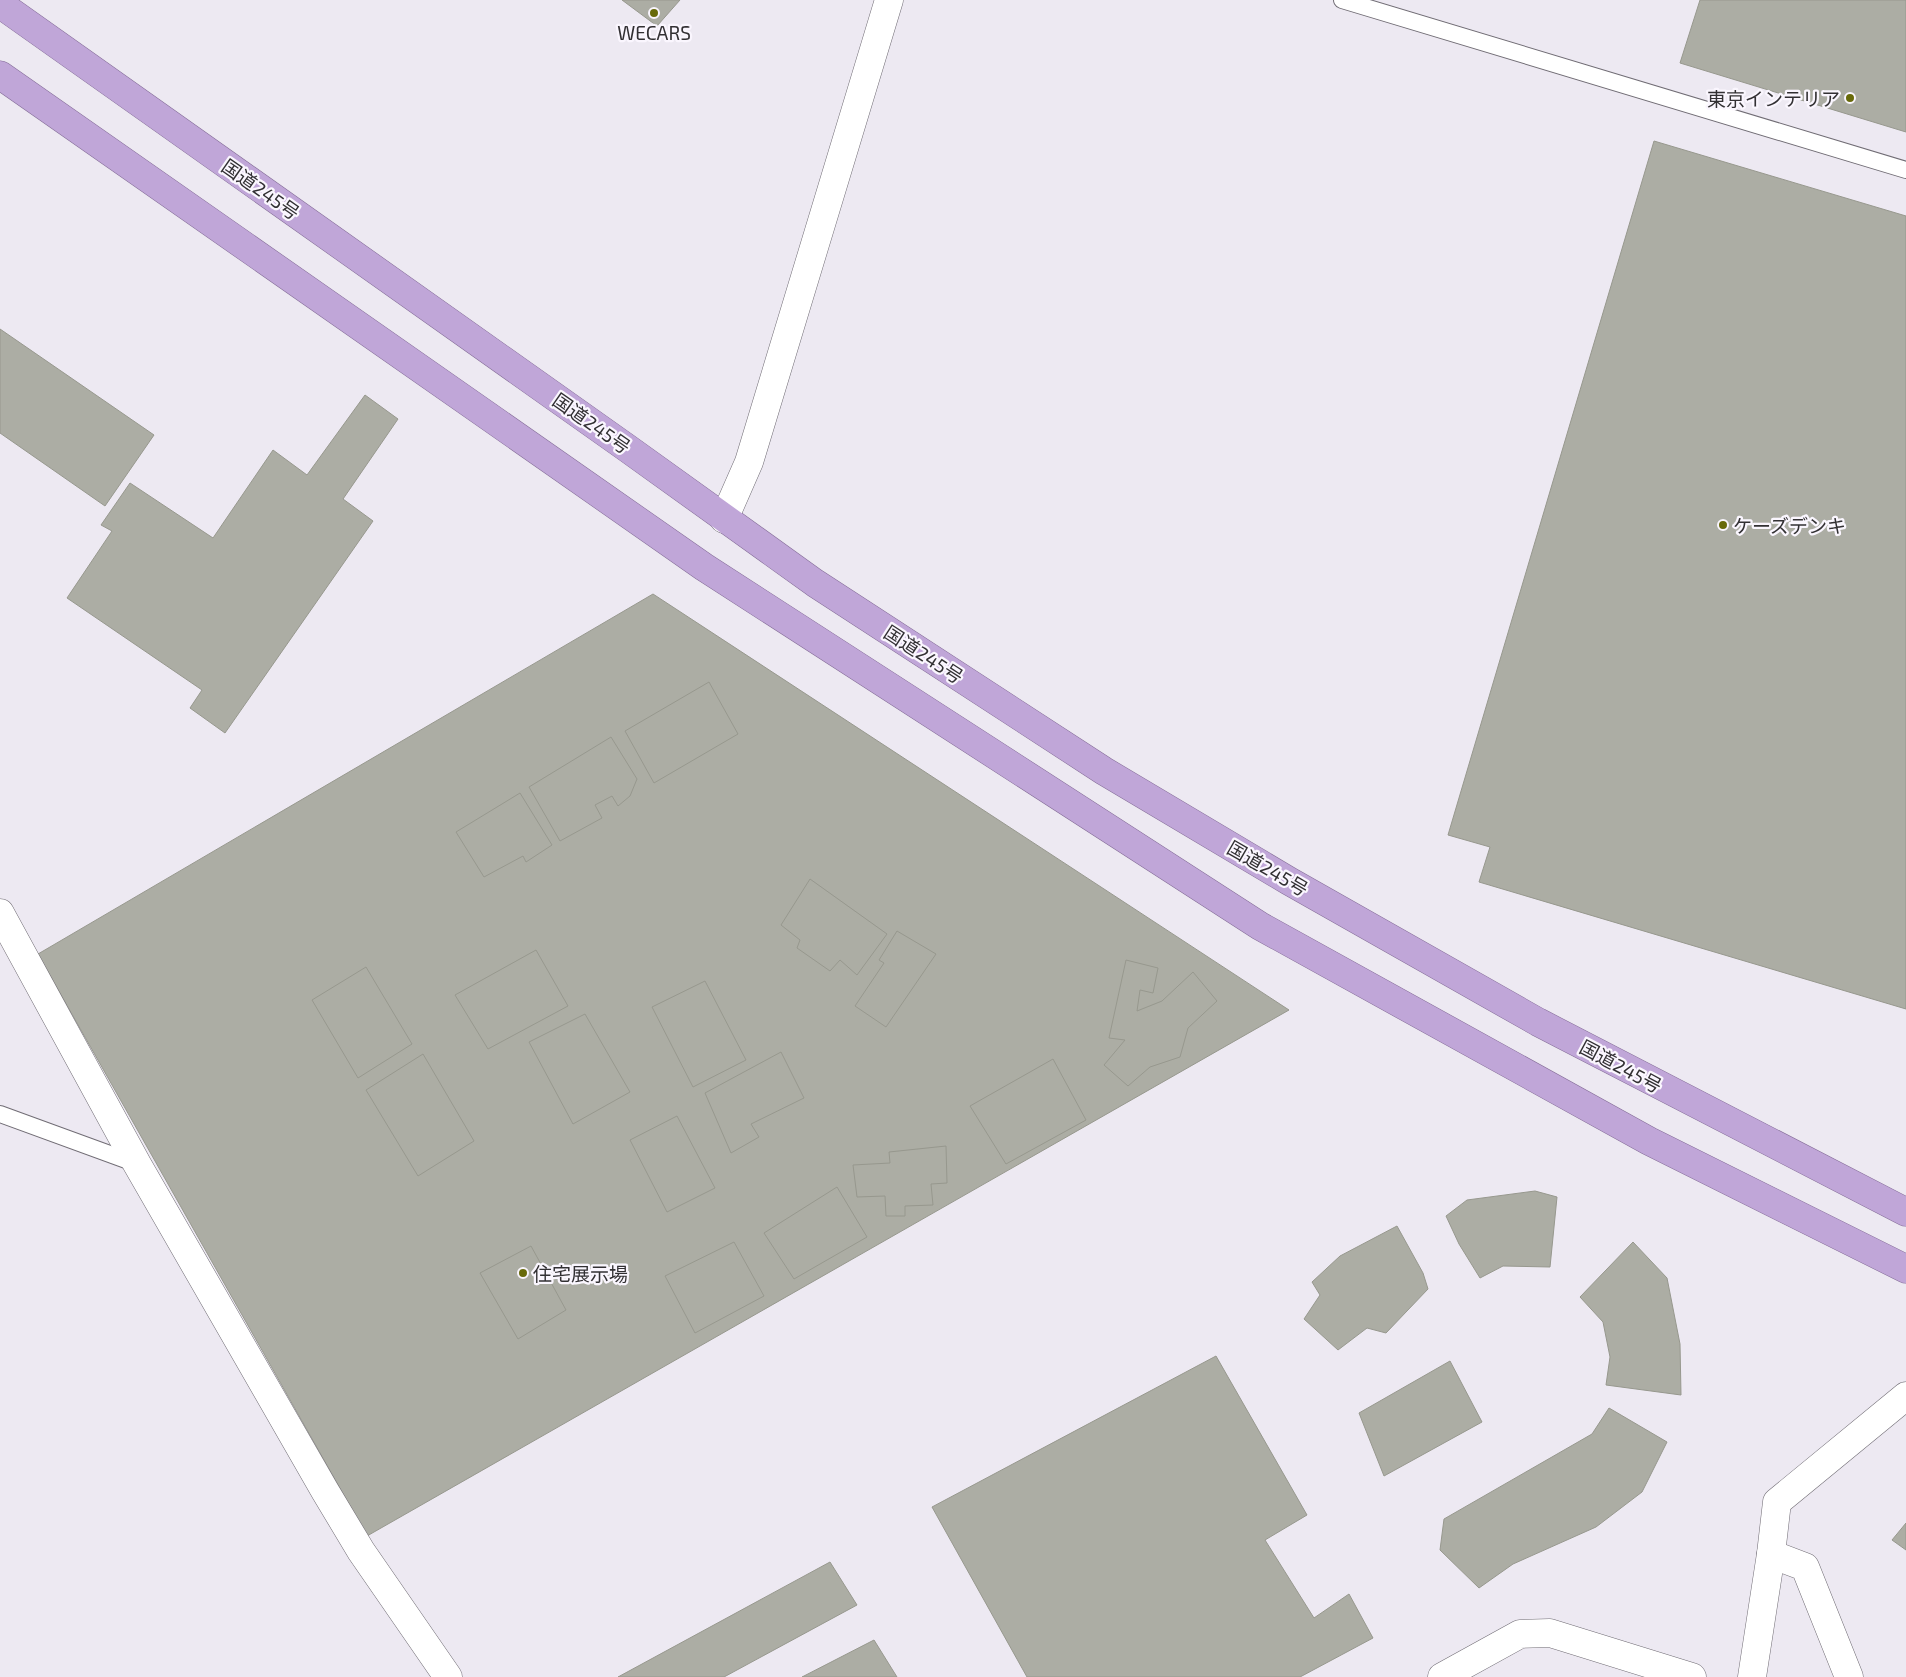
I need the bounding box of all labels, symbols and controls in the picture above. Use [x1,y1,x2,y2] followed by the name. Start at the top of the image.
[648,7,660,19] marker: WECARS
[617,21,691,44] place label: WECARS
[1707,87,1840,110] place label: 東京インテリア
[1844,92,1856,104] marker: 東京インテリア
[218,154,304,224] street label: 国道245号
[549,388,635,458] street label: 国道245号
[1733,514,1846,537] place label: ケーズデンキ
[1717,519,1729,531] marker: ケーズデンキ
[880,620,968,688] street label: 国道245号
[1223,836,1313,900] street label: 国道245号
[1576,1035,1666,1097] street label: 国道245号
[533,1262,628,1285] place label: 住宅展示場
[517,1267,529,1279] marker: 住宅展示場

